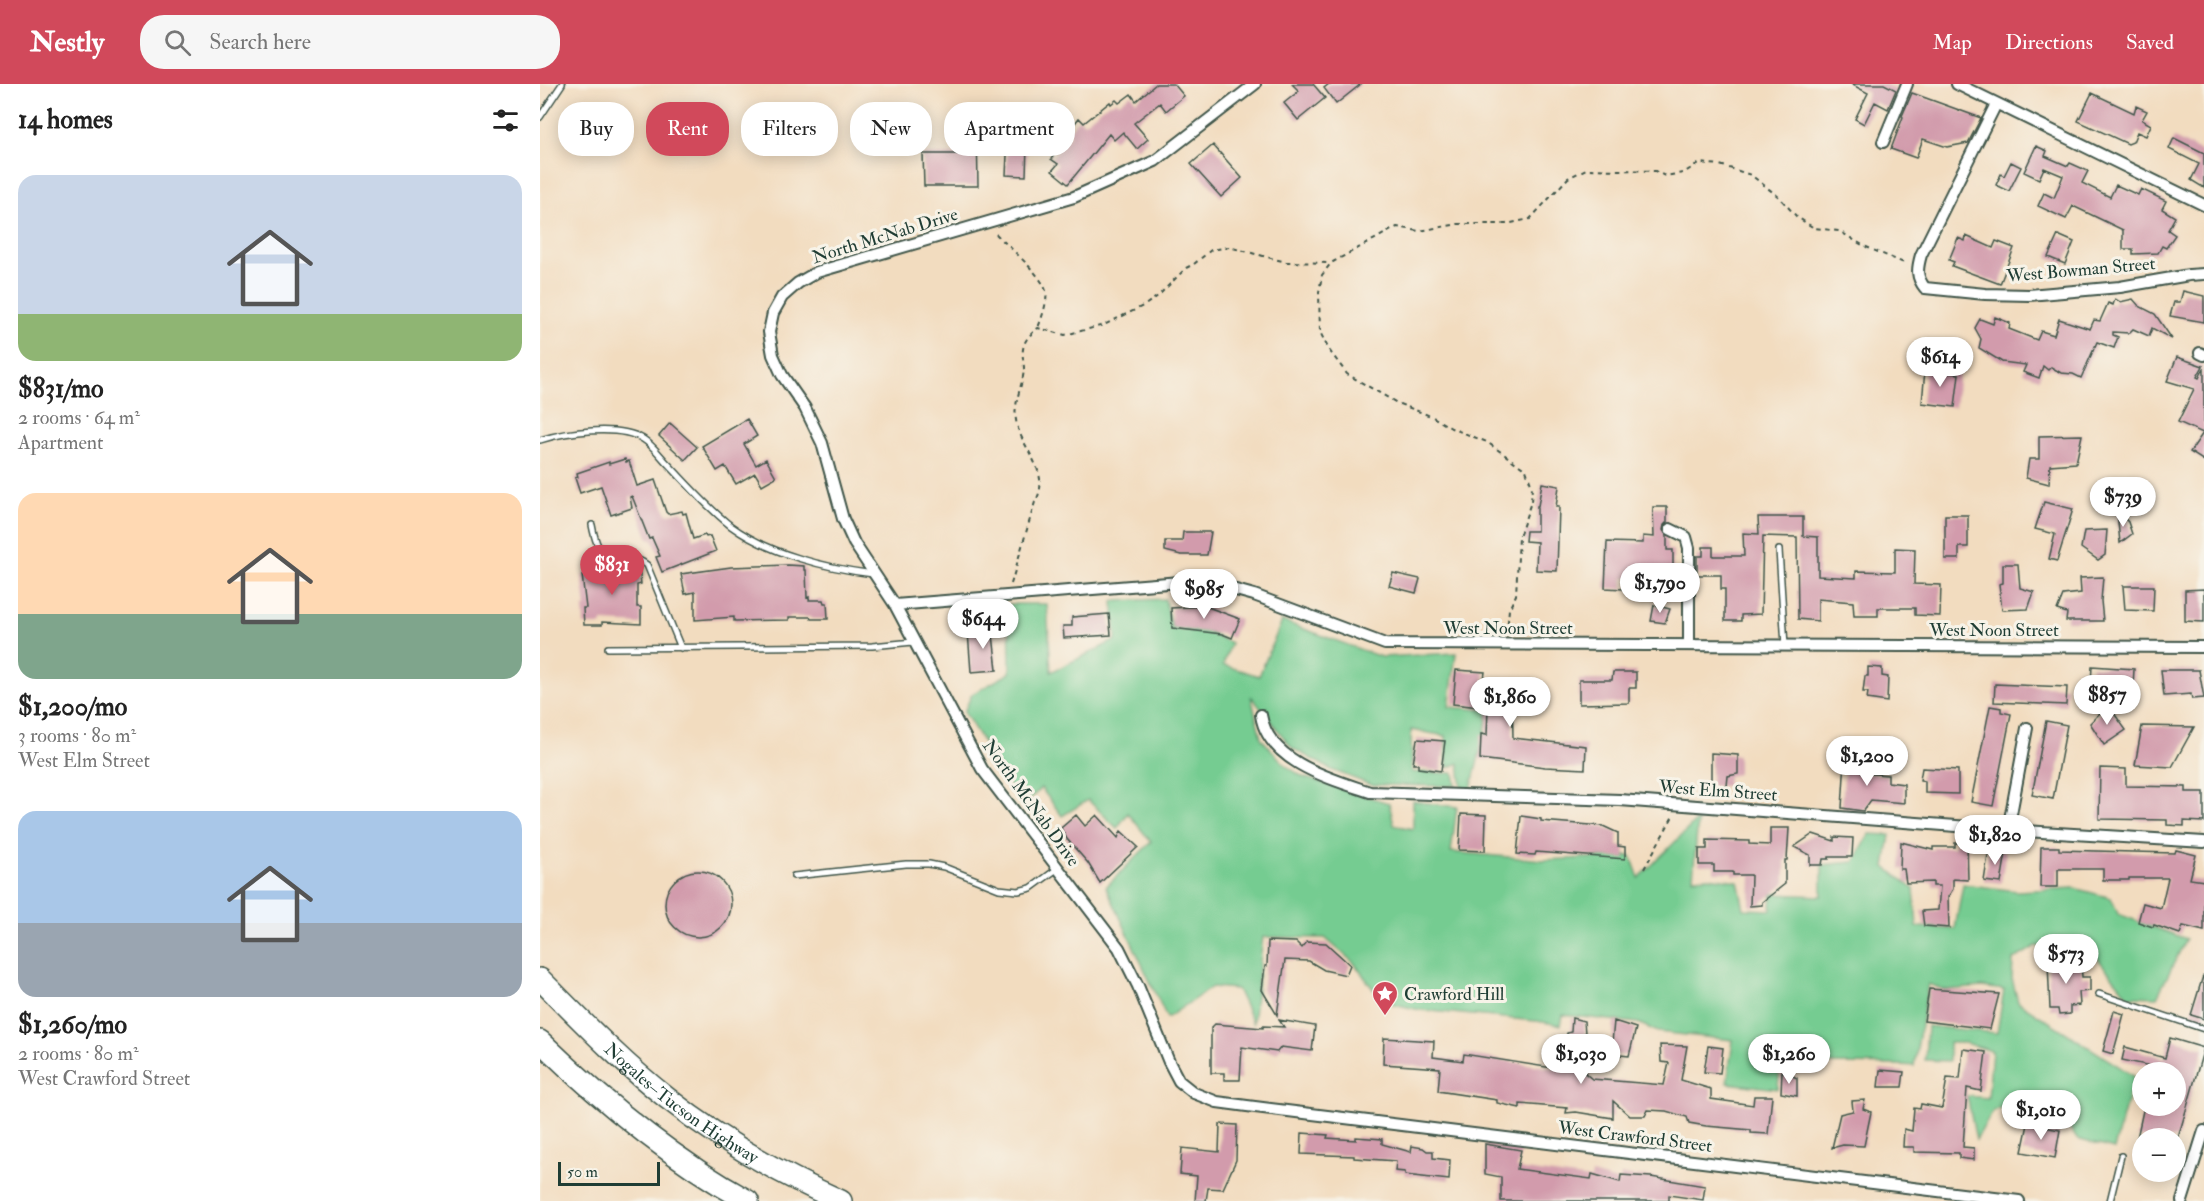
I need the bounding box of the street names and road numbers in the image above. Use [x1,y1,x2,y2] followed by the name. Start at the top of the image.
[809,203,961,269] street label: North McNab Drive
[2005,252,2157,288] street label: West Bowman Street
[1442,617,1573,640] street label: West Noon Street
[1928,619,2059,642] street label: West Noon Street
[977,735,1085,871] street label: North McNab Drive
[1657,775,1778,807] street label: West Elm Street
[600,1038,764,1169] street label: Nogales–Tucson Highway
[1556,1116,1714,1158] street label: West Crawford Street

